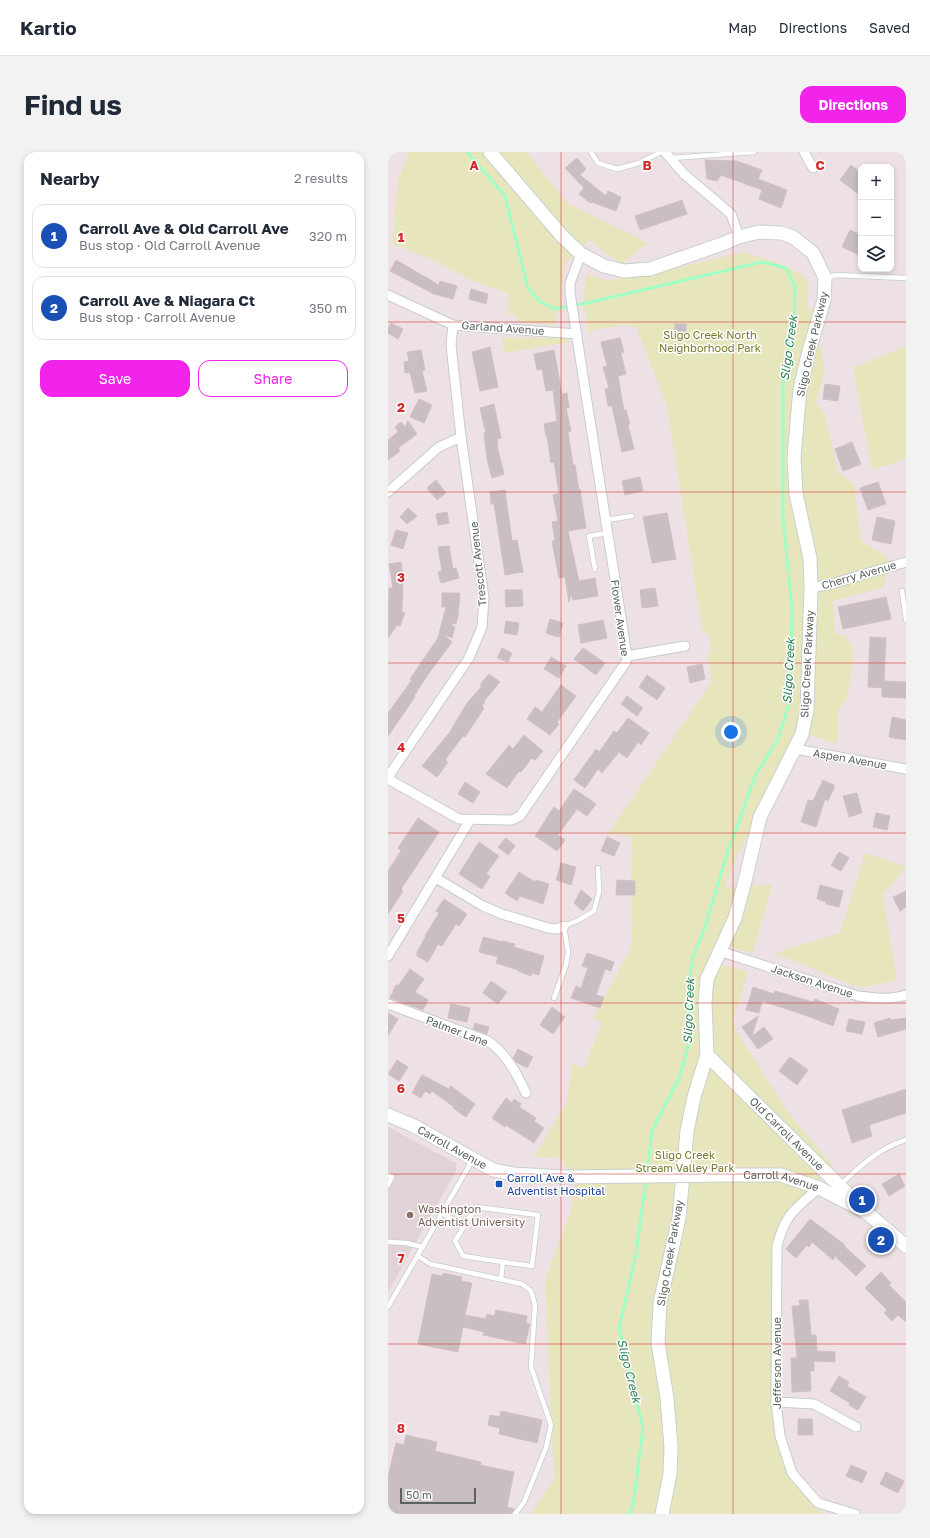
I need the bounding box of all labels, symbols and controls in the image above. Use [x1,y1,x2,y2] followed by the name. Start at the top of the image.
[20,16,77,39] text: Kartio
[728,19,757,36] text: Map
[779,19,847,36] text: Directions
[869,19,910,36] text: Saved
[800,86,906,123] button: Directions
[24,88,122,121] text: Find us
[469,157,479,173] text: A
[642,157,652,173] text: B
[815,157,825,173] text: C
[858,164,894,272] map controls
[858,164,894,200] button: +
[40,168,100,189] text: Nearby
[294,170,348,186] text: 2 results
[858,200,894,236] button: −
[79,219,289,237] text: Carroll Ave & Old Carroll Ave
[51,228,57,244] text: 1
[309,228,347,244] text: 320 m
[398,229,405,245] text: 1
[858,236,894,272] button: layers
[79,237,260,253] text: Bus stop · Old Carroll Avenue
[793,290,830,398] street label: Sligo Creek Parkway
[79,291,255,309] text: Carroll Ave & Niagara Ct
[50,300,58,316] text: 2
[309,300,347,316] text: 350 m
[79,309,235,325] text: Bus stop · Carroll Avenue
[777,313,801,382] water label: Sligo Creek
[461,318,545,337] street label: Garland Avenue
[659,328,761,354] park label: Sligo Creek North Neighborhood Park
[40,360,190,397] button: Save
[198,360,348,397] button: Share
[397,399,405,415] text: 2
[467,521,488,607] street label: Trescott Avenue
[820,558,898,591] street label: Cherry Avenue
[397,569,405,585] text: 3
[609,579,632,657] street label: Flower Avenue
[797,610,816,718] street label: Sligo Creek Parkway
[779,637,798,704] water label: Sligo Creek
[721,722,741,742] your location
[397,739,405,755] text: 4
[812,746,888,771] street label: Aspen Avenue
[397,910,405,926] text: 5
[770,961,855,1000] street label: Jackson Avenue
[680,977,697,1044] water label: Sligo Creek
[424,1013,490,1048] street label: Palmer Lane
[397,1080,405,1096] text: 6
[747,1094,827,1173] street label: Old Carroll Avenue
[415,1122,489,1171] street label: Carroll Avenue
[635,1148,735,1174] park label: Sligo Creek Stream Valley Park
[743,1168,821,1194] street label: Carroll Avenue
[507,1171,605,1197] place label: Carroll Ave & Adventist Hospital
[494,1179,504,1189] marker: Carroll Ave & Adventist Hospital
[849,1185,875,1215] pin: 1
[654,1199,685,1307] street label: Sligo Creek Parkway
[418,1202,525,1228] place label: Washington Adventist University
[405,1210,415,1220] marker: Washington Adventist University
[868,1225,894,1255] pin: 2
[397,1250,405,1266] text: 7
[770,1317,783,1409] street label: Jefferson Avenue
[614,1337,645,1406] water label: Sligo Creek
[397,1420,405,1436] text: 8
[400,1486,476,1505] scale bar
[406,1488,432,1501] text: 50 m

